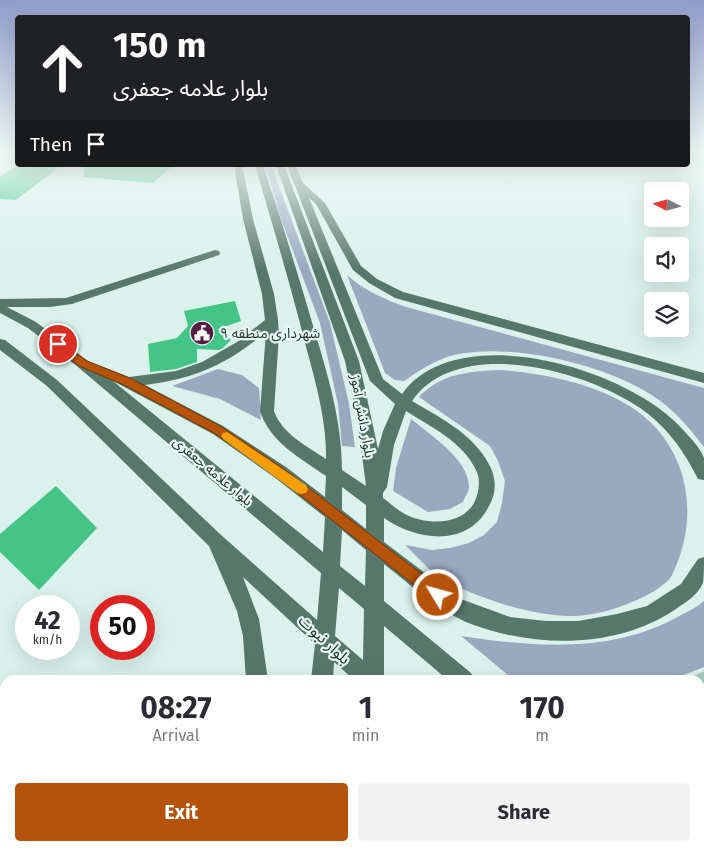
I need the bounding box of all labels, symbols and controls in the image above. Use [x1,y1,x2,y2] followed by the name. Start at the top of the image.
[113,24,206,66] text: 150 m
[30,35,95,100] icon: ahead
[113,75,268,102] text: بلوار علامه جعفری
[82,130,110,158] icon: arrive
[30,133,72,156] text: Then
[644,182,689,228] north arrow
[644,182,689,337] map controls
[644,237,689,282] button: sound
[644,292,689,337] button: layers
[189,320,215,346] public building icon: شهرداری منطقه ۹
[37,323,79,365] pin
[220,325,320,342] place label: شهرداری منطقه ۹
[44,330,72,358] icon: arrive
[347,372,378,459] street label: بلوار دانش آموز
[169,433,256,510] street label: بلوار علامه جعفری
[411,568,463,620] position arrow
[90,595,155,660] speed limit sign: 50
[34,606,61,636] text: 42
[295,611,354,668] street label: بلوار نبوت
[33,633,62,647] text: km/h
[140,690,212,726] text: 08:27
[359,690,373,726] text: 1
[520,690,565,726] text: 170
[152,726,199,745] text: Arrival
[352,726,379,745] text: min
[535,726,549,745] text: m
[15,783,348,841] button: Exit
[358,783,690,841] button: Share

